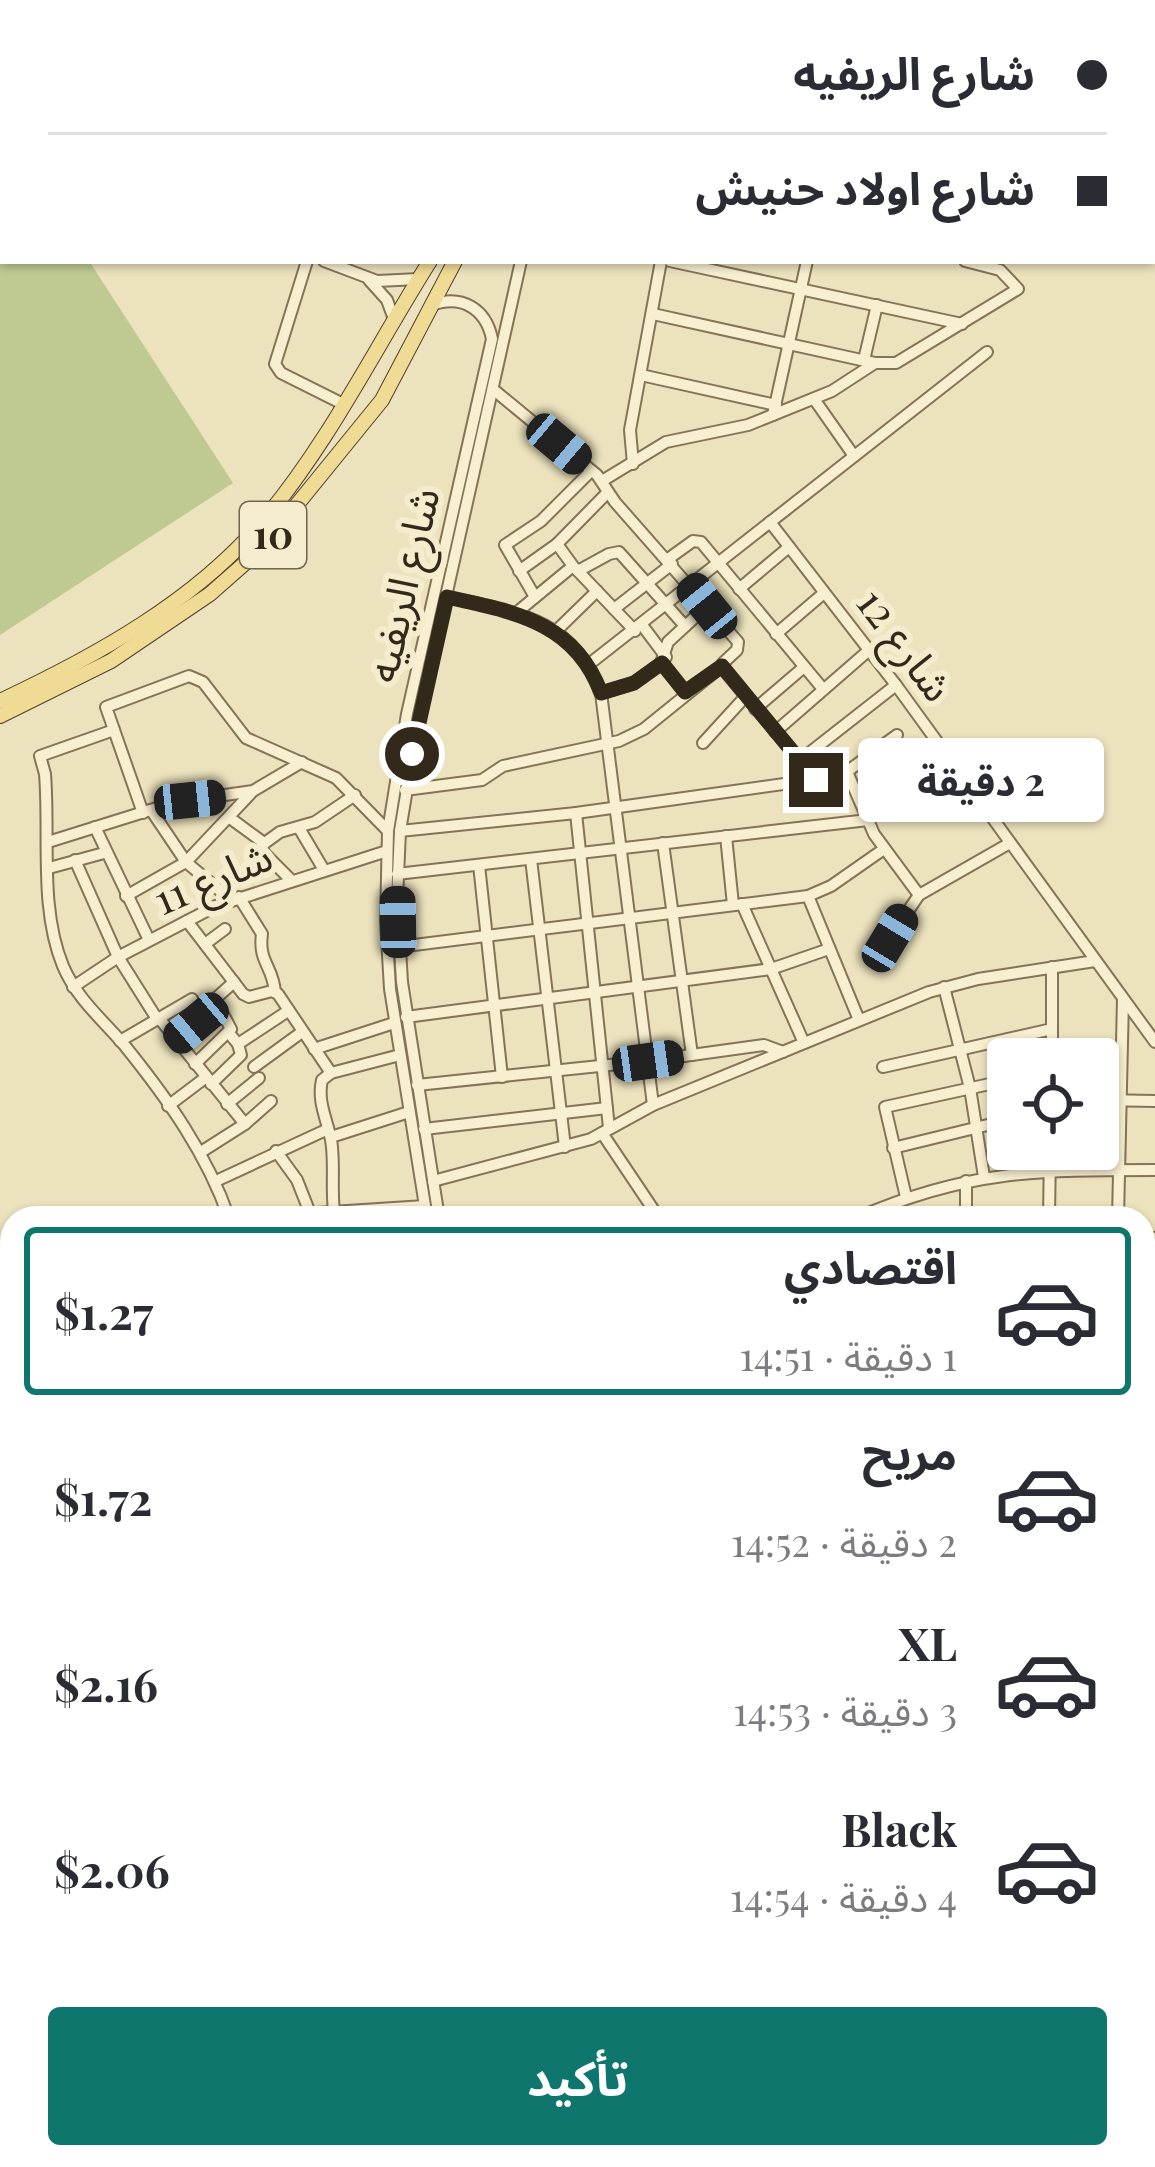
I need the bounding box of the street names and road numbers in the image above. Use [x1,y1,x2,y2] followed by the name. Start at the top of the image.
[351,482,456,689] street label: شارع الريفيه
[240,502,306,568] road number: 10
[841,576,967,715] street label: شارع 12
[144,826,282,932] street label: شارع 11

